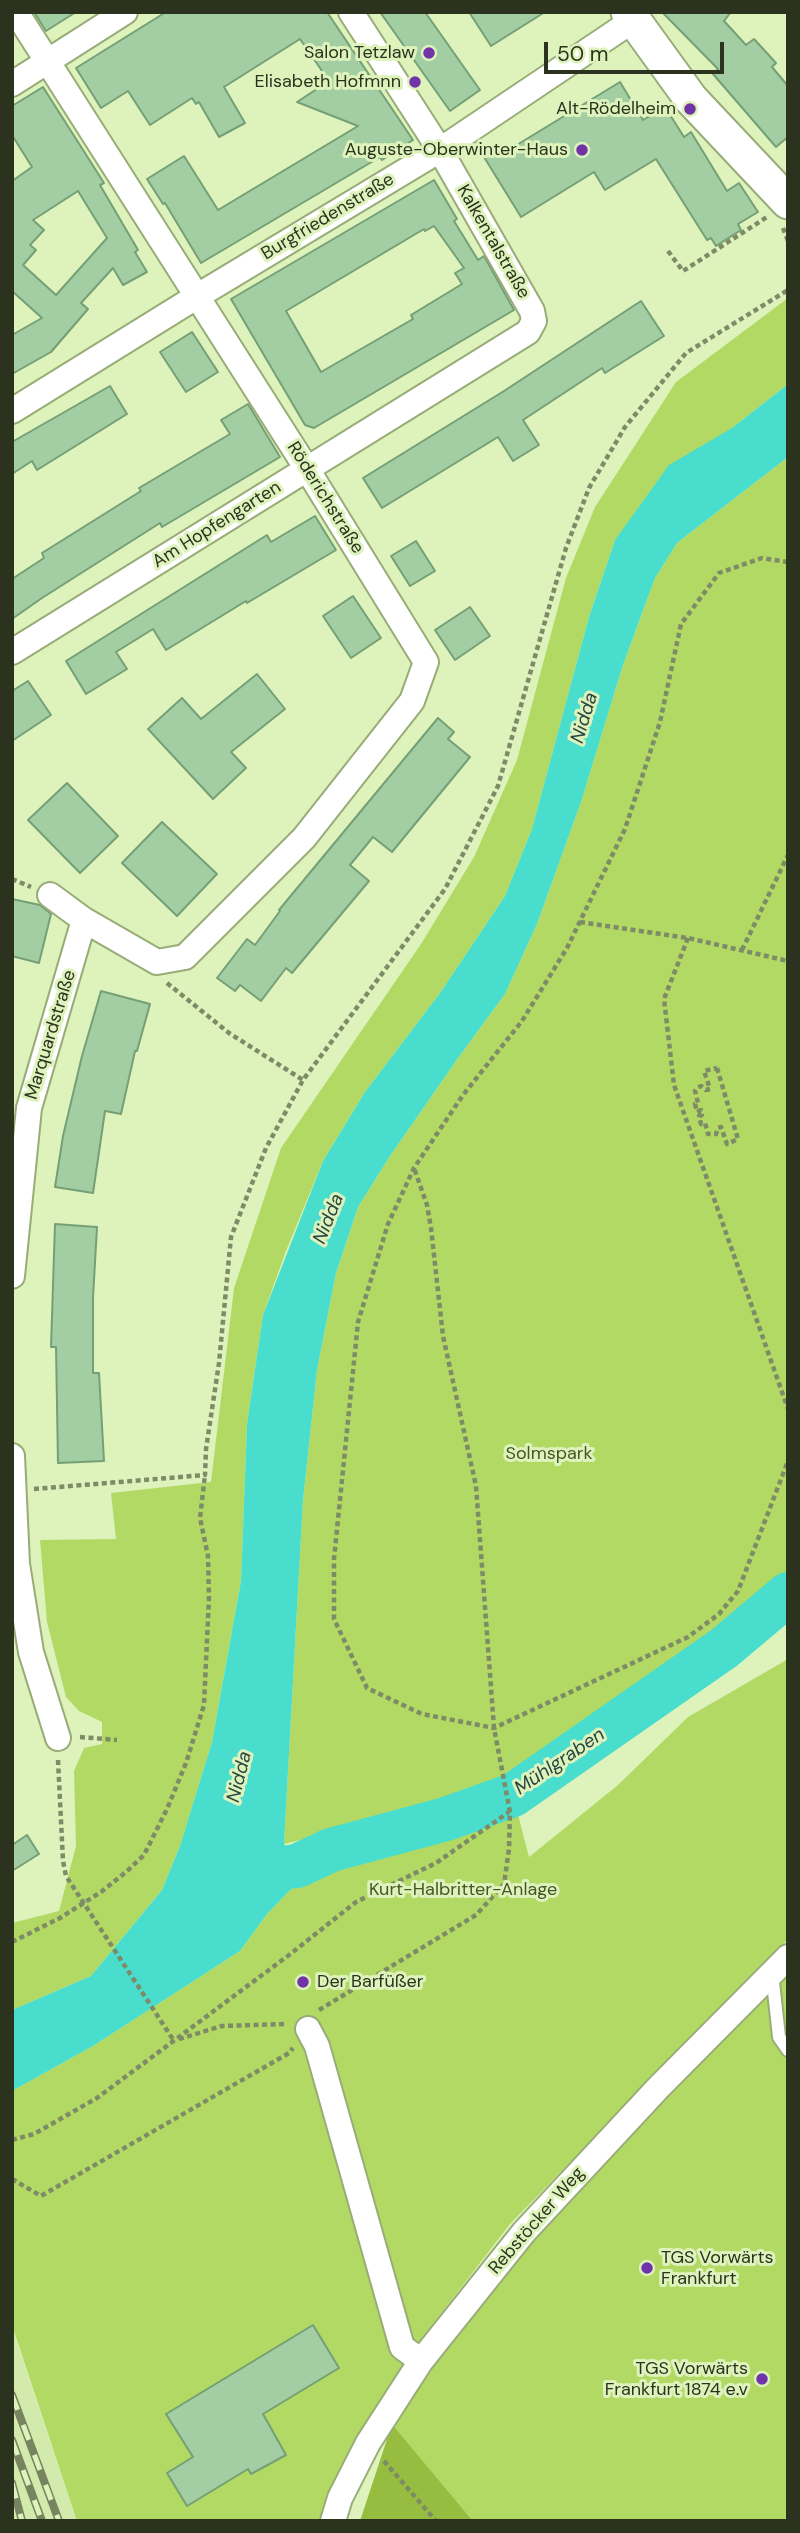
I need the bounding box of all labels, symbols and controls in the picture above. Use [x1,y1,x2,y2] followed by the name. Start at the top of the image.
[548,28,728,72] scale bar
[557,40,608,68] text: 50 m
[304,42,415,64] place label: Salon Tetzlaw
[421,45,437,61] marker: Salon Tetzlaw
[255,71,401,93] place label: Elisabeth Hofmnn
[407,74,423,90] marker: Elisabeth Hofmnn
[556,98,676,120] place label: Alt-Rödelheim
[682,101,698,117] marker: Alt-Rödelheim
[345,139,568,161] place label: Auguste-Oberwinter-Haus
[574,142,590,158] marker: Auguste-Oberwinter-Haus
[258,169,398,265] street label: Burgfriedenstraße
[452,181,534,303] street label: Kalkentalstraße
[282,438,368,558] street label: Röderichstraße
[149,477,285,573] street label: Am Hopfengarten
[567,690,603,746] water label: Nidda
[21,968,81,1102] street label: Marquardstraße
[309,1191,349,1247] water label: Nidda
[506,1443,592,1465] park label: Solmspark
[511,1724,609,1800] water label: Mühlgraben
[223,1749,257,1805] water label: Nidda
[369,1879,557,1901] park label: Kurt-Halbritter-Anlage
[317,1971,423,1993] place label: Der Barfüßer
[295,1974,311,1990] marker: Der Barfüßer
[485,2163,589,2279] street label: Rebstöcker Weg
[661,2247,773,2290] place label: TGS Vorwärts Frankfurt
[639,2260,655,2276] marker: TGS Vorwärts Frankfurt
[605,2358,748,2400] place label: TGS Vorwärts Frankfurt 1874 e.v
[754,2371,770,2387] marker: TGS Vorwärts Frankfurt 1874 e.v

